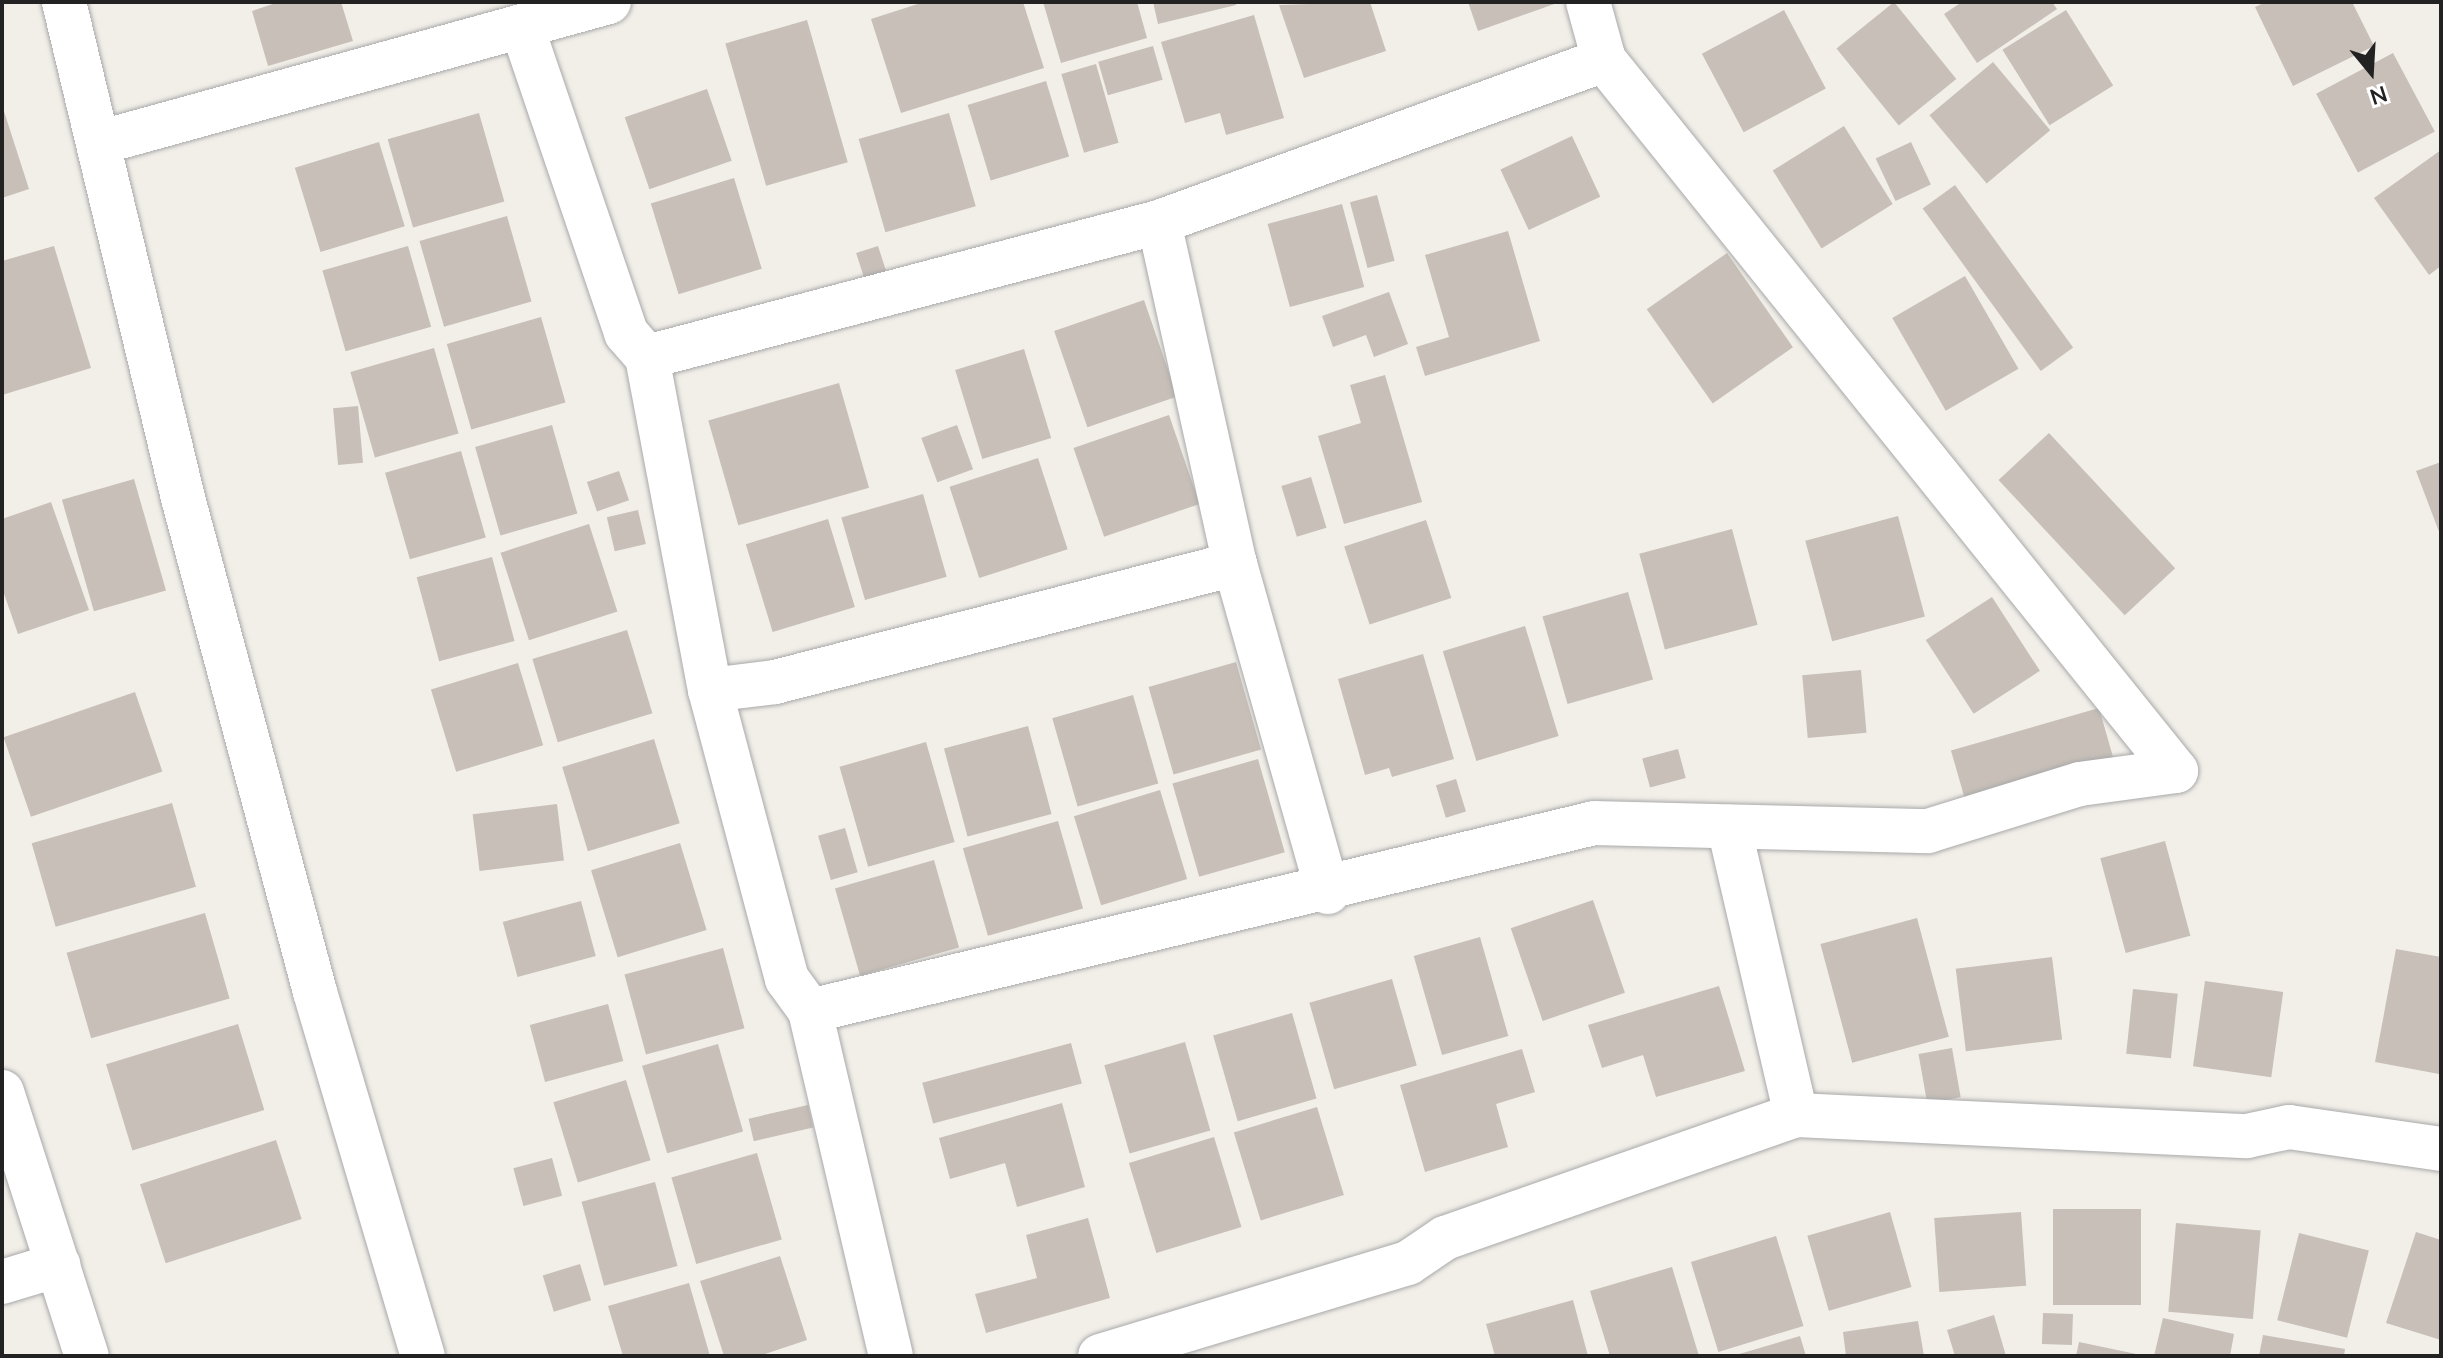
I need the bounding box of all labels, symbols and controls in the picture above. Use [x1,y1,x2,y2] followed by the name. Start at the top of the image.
[2331,32,2411,112] north arrow
[2366,78,2391,112] text: N

